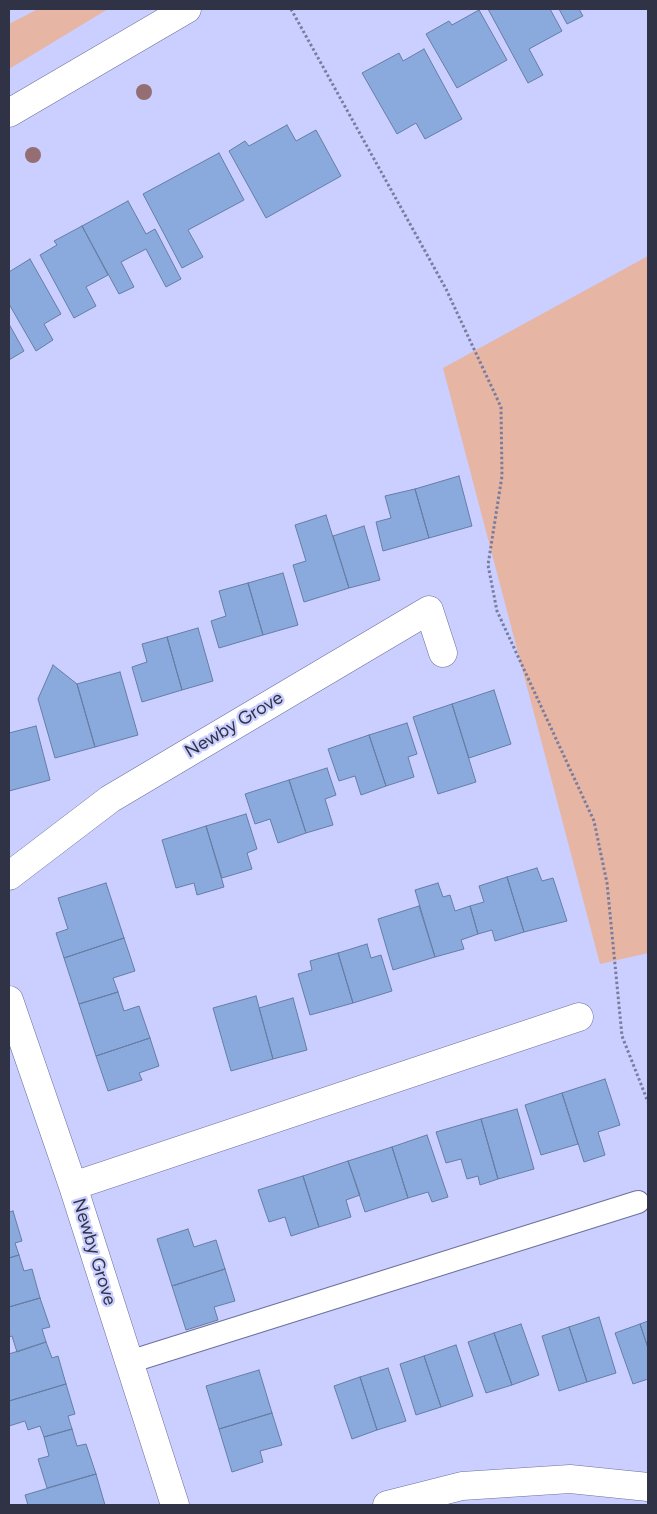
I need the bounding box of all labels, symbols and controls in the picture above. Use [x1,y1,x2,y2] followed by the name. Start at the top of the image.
[181,687,287,763] street label: Newby Grove
[67,1196,121,1308] street label: Newby Grove

